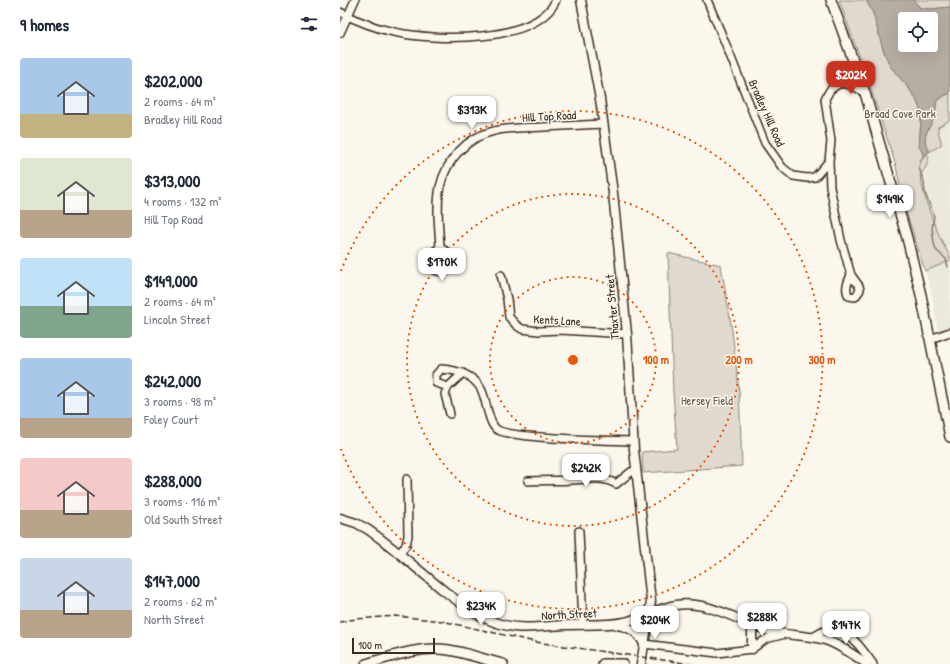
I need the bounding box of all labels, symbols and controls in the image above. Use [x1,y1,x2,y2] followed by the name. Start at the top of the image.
[898,12,938,52] map controls
[898,12,938,52] button: locate
[20,13,69,36] text: 9 homes
[298,13,320,35] icon: filters
[823,61,879,95] pin: $202K
[835,65,867,83] text: $202K
[144,69,202,92] text: $202,000
[52,74,100,122] icon: home
[745,77,789,150] street label: Bradley Hill Road
[144,92,216,110] text: 2 rooms · 64 m²
[444,96,500,130] pin: $313K
[457,100,487,118] text: $313K
[864,105,936,122] park label: Broad Cove Park
[521,106,577,126] street label: Hill Top Road
[144,110,222,128] text: Bradley Hill Road
[144,169,200,192] text: $313,000
[52,174,100,222] icon: home
[862,185,918,219] pin: $149K
[876,189,904,207] text: $149K
[144,192,221,210] text: 4 rooms · 132 m²
[144,210,203,228] text: Hill Top Road
[414,248,470,282] pin: $170K
[427,252,457,270] text: $170K
[144,269,198,292] text: $149,000
[601,273,623,340] street label: Thaxter Street
[52,274,100,322] icon: home
[144,292,216,310] text: 2 rooms · 64 m²
[144,310,211,328] text: Lincoln Street
[533,310,581,330] street label: Kents Lane
[643,351,669,368] text: 100 m
[725,351,753,368] text: 200 m
[808,351,836,368] text: 300 m
[566,353,580,367] centre of rings
[144,369,201,392] text: $242,000
[52,374,100,422] icon: home
[144,392,216,410] text: 3 rooms · 98 m²
[681,392,733,409] park label: Hersey Field
[144,410,198,428] text: Foley Court
[558,454,614,488] pin: $242K
[571,458,601,476] text: $242K
[144,469,202,492] text: $288,000
[52,474,100,522] icon: home
[144,492,220,510] text: 3 rooms · 116 m²
[144,510,222,528] text: Old South Street
[144,569,200,592] text: $147,000
[52,574,100,622] icon: home
[144,592,217,610] text: 2 rooms · 62 m²
[453,592,509,626] pin: $234K
[466,596,496,614] text: $234K
[734,603,790,637] pin: $288K
[541,604,598,624] street label: North Street
[627,606,683,640] pin: $204K
[747,607,777,625] text: $288K
[144,610,204,628] text: North Street
[640,610,670,628] text: $204K
[818,611,874,645] pin: $147K
[831,615,861,633] text: $147K
[352,636,435,655] scale bar
[358,638,382,652] text: 100 m

